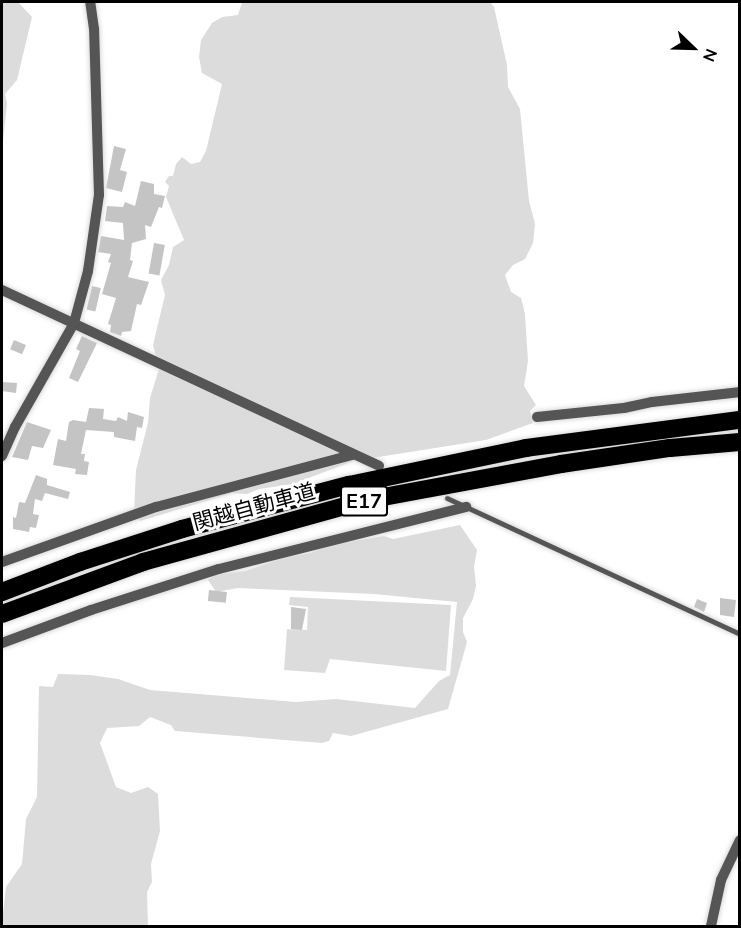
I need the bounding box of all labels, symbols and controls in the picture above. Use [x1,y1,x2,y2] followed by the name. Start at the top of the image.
[663,18,723,78] north arrow
[697,45,722,65] text: N
[190,479,318,535] street label: 関越自動車道
[340,484,388,518] road number: E17

